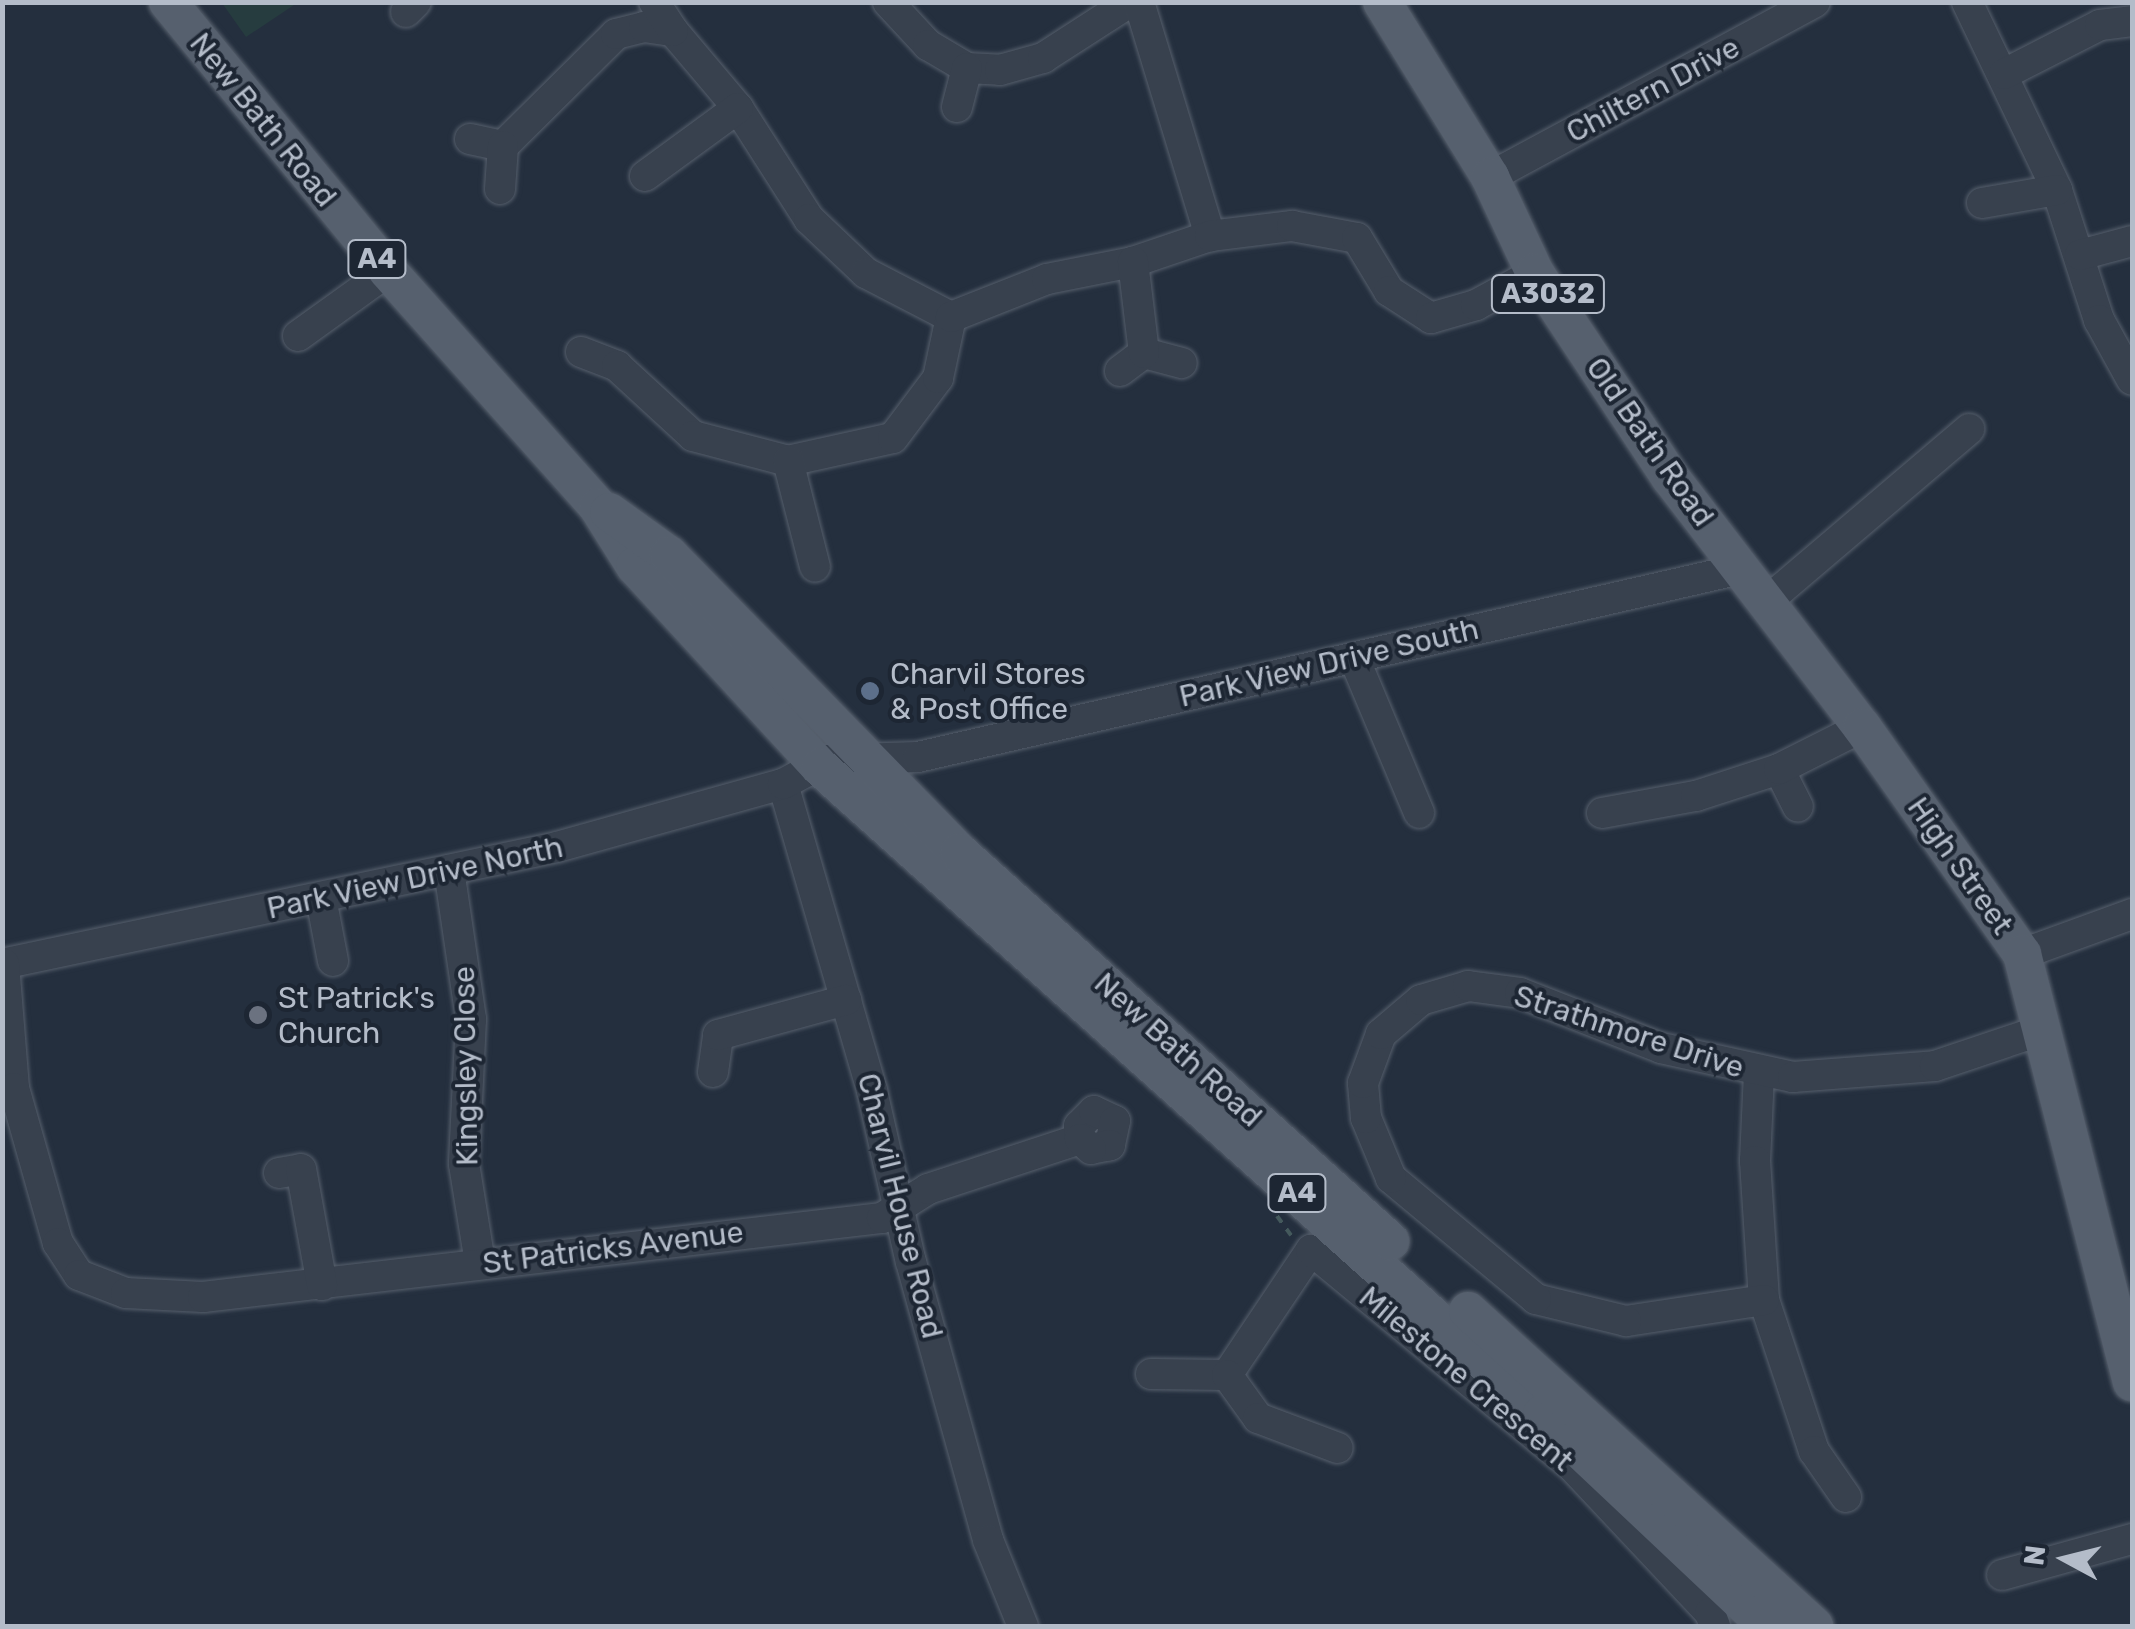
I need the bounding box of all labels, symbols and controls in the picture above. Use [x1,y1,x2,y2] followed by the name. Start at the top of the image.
[182,26,344,214] street label: New Bath Road
[1560,29,1746,151] street label: Chiltern Drive
[347,236,407,282] road number: A4
[1490,271,1606,317] road number: A3032
[1579,351,1721,533] street label: Old Bath Road
[1175,611,1483,715] street label: Park View Drive South
[890,656,1086,726] place label: Charvil Stores & Post Office
[859,680,881,702] marker: Charvil Stores & Post Office
[1900,791,2020,941] street label: High Street
[263,829,567,927] street label: Park View Drive North
[446,965,486,1167] street label: Kingsley Close
[1087,965,1269,1135] street label: New Bath Road
[1510,978,1748,1086] street label: Strathmore Drive
[278,980,435,1050] place label: St Patrick's Church
[247,1004,269,1026] marker: St Patrick's Church
[850,1070,950,1342] street label: Charvil House Road
[1267,1170,1327,1216] road number: A4
[480,1214,746,1282] street label: St Patricks Avenue
[1352,1279,1580,1479] street label: Milestone Crescent
[2015,1509,2115,1609] north arrow
[2017,1543,2052,1567] text: N

